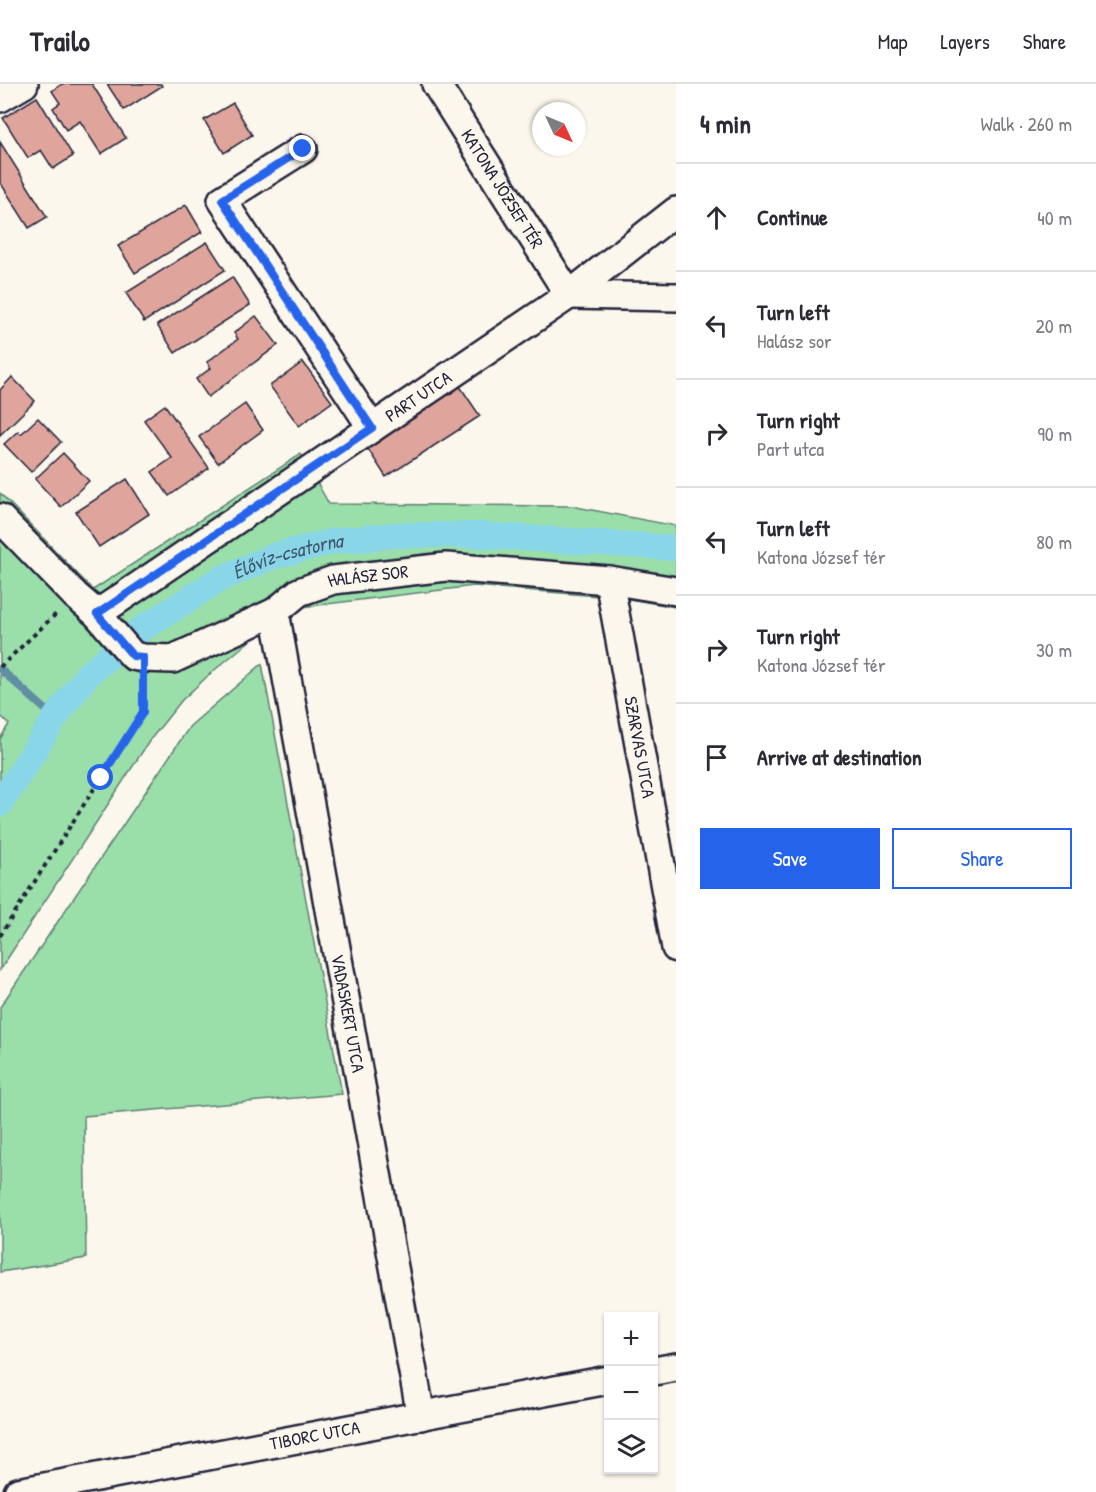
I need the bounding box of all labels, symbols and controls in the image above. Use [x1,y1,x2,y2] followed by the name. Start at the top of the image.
[30,22,90,60] text: Trailo
[878,27,907,56] text: Map
[940,27,990,56] text: Layers
[1023,27,1066,56] text: Share
[532,102,586,156] north arrow
[700,106,751,141] text: 4 min
[981,110,1072,137] text: Walk · 260 m
[456,124,550,253] street label: KATONA JÓZSEF TÉR
[289,135,315,161] route end
[700,201,733,234] icon: ahead
[757,202,828,232] text: Continue
[1037,204,1072,231] text: 40 m
[757,297,830,327] text: Turn left
[700,309,733,342] icon: left
[1035,312,1072,339] text: 20 m
[757,327,832,354] text: Halász sor
[380,365,457,428] street label: PART UTCA
[757,405,840,435] text: Turn right
[700,417,733,450] icon: right
[1038,420,1072,447] text: 90 m
[757,435,824,462] text: Part utca
[757,513,830,543] text: Turn left
[700,525,733,558] icon: left
[228,526,346,585] water label: Élővíz-csatorna
[1036,528,1072,555] text: 80 m
[757,543,886,570] text: Katona József tér
[324,558,410,593] street label: HALÁSZ SOR
[757,621,840,651] text: Turn right
[700,633,733,666] icon: right
[1036,636,1072,663] text: 30 m
[757,651,886,678] text: Katona József tér
[618,694,661,800] street label: SZARVAS UTCA
[700,741,733,774] icon: arrive
[757,742,922,772] text: Arrive at destination
[87,764,113,790] route start
[700,828,880,889] button: Save
[892,828,1072,889] button: Share
[325,952,371,1075] street label: VADASKERT UTCA
[604,1312,658,1474] map controls
[604,1312,658,1366] button: +
[604,1366,658,1420] button: −
[268,1414,362,1456] street label: TIBORC UTCA
[604,1420,658,1474] button: layers

